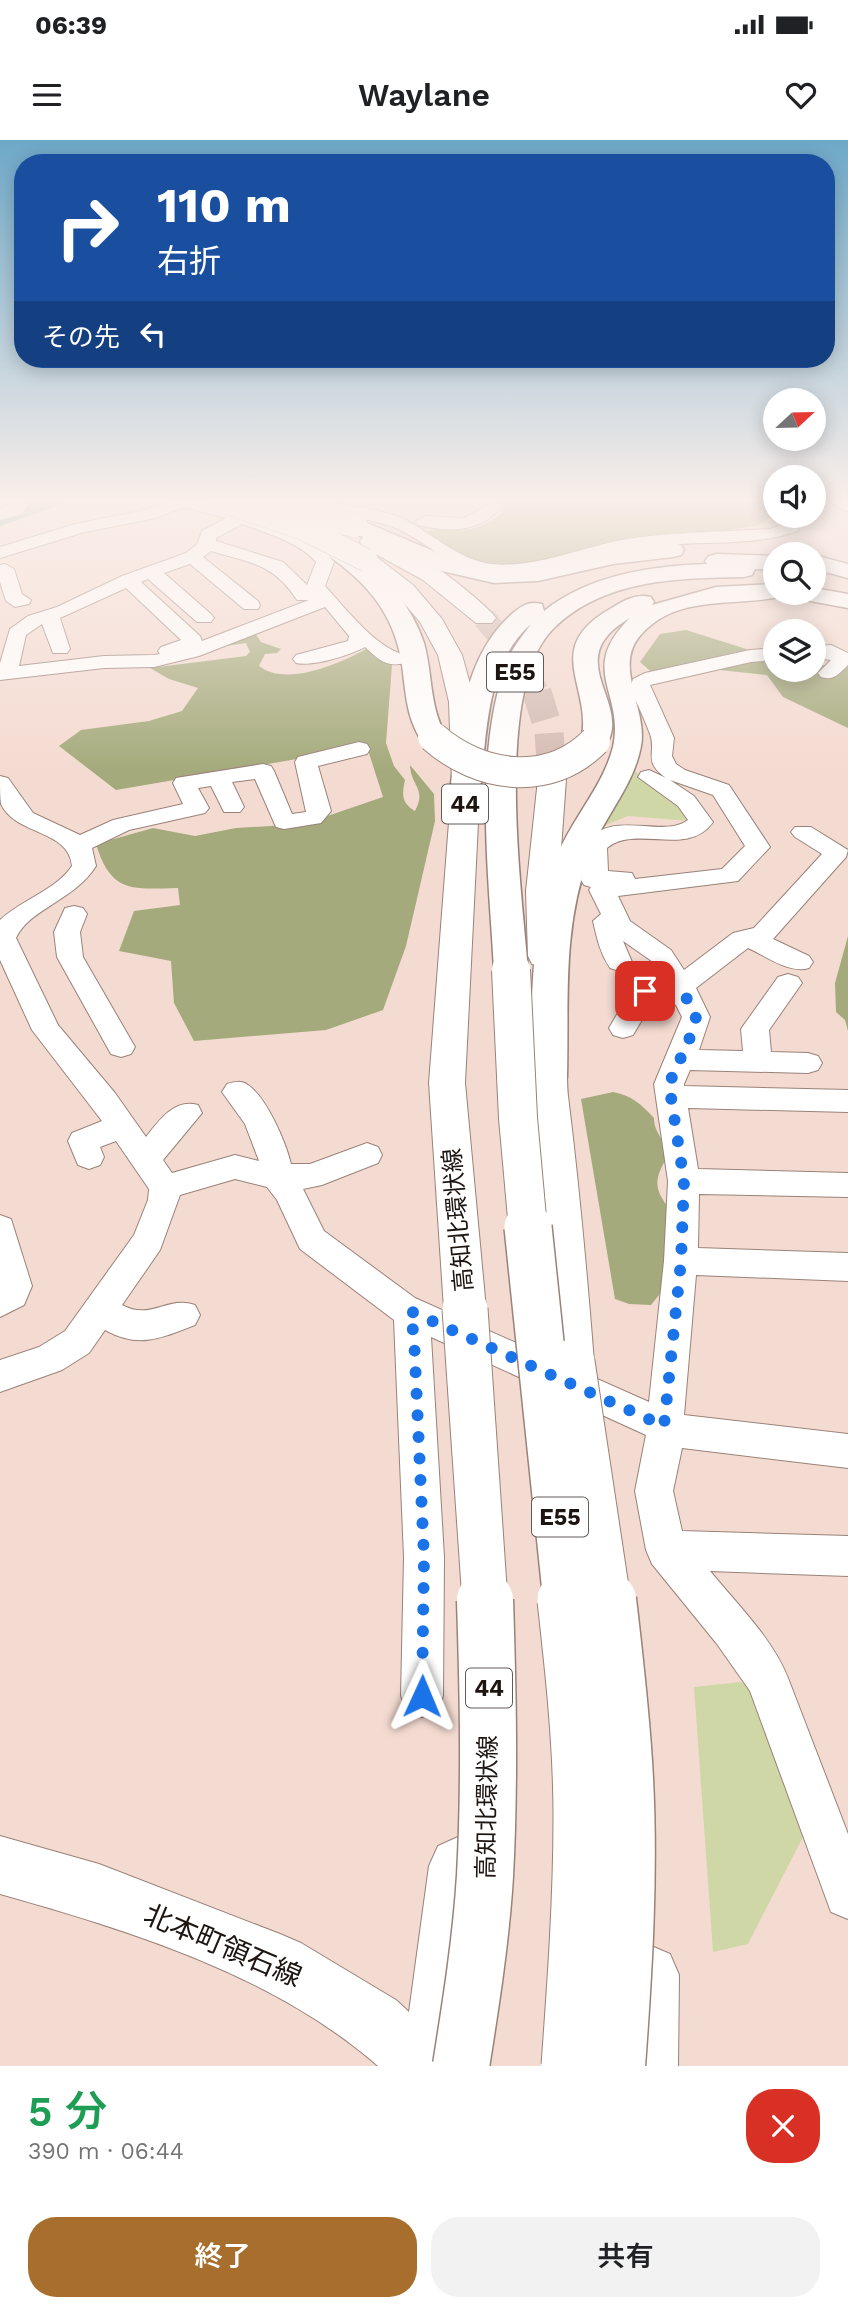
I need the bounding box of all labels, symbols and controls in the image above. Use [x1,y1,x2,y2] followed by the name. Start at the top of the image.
[35,10,107,40] text: 06:39
[28,76,66,114] icon: menu
[358,76,490,114] text: Waylane
[782,76,820,114] icon: heart
[157,176,291,234] text: 110 m
[42,182,133,273] icon: right
[157,242,221,280] text: 右折
[134,315,172,353] icon: left
[42,322,120,352] text: その先
[763,388,826,452] north arrow
[763,388,826,682] map controls
[763,465,826,528] button: sound
[763,542,826,605] button: search
[763,619,826,682] button: layers
[487,652,543,692] road number: E55
[442,784,488,824] road number: 44
[615,961,675,1021] pin
[626,972,664,1010] icon: arrive
[438,1147,478,1293] street label: 高知北環状線
[532,1498,588,1536] road number: E55
[385,1659,459,1733] position arrow
[466,1668,512,1708] road number: 44
[472,1735,502,1879] street label: 高知北環状線
[139,1897,307,1993] street label: 北本町領石線
[28,2087,107,2136] text: 5 分
[746,2089,820,2163] button: close
[28,2138,184,2165] text: 390 m · 06:44
[28,2217,417,2297] button: 終了
[431,2217,820,2297] button: 共有

